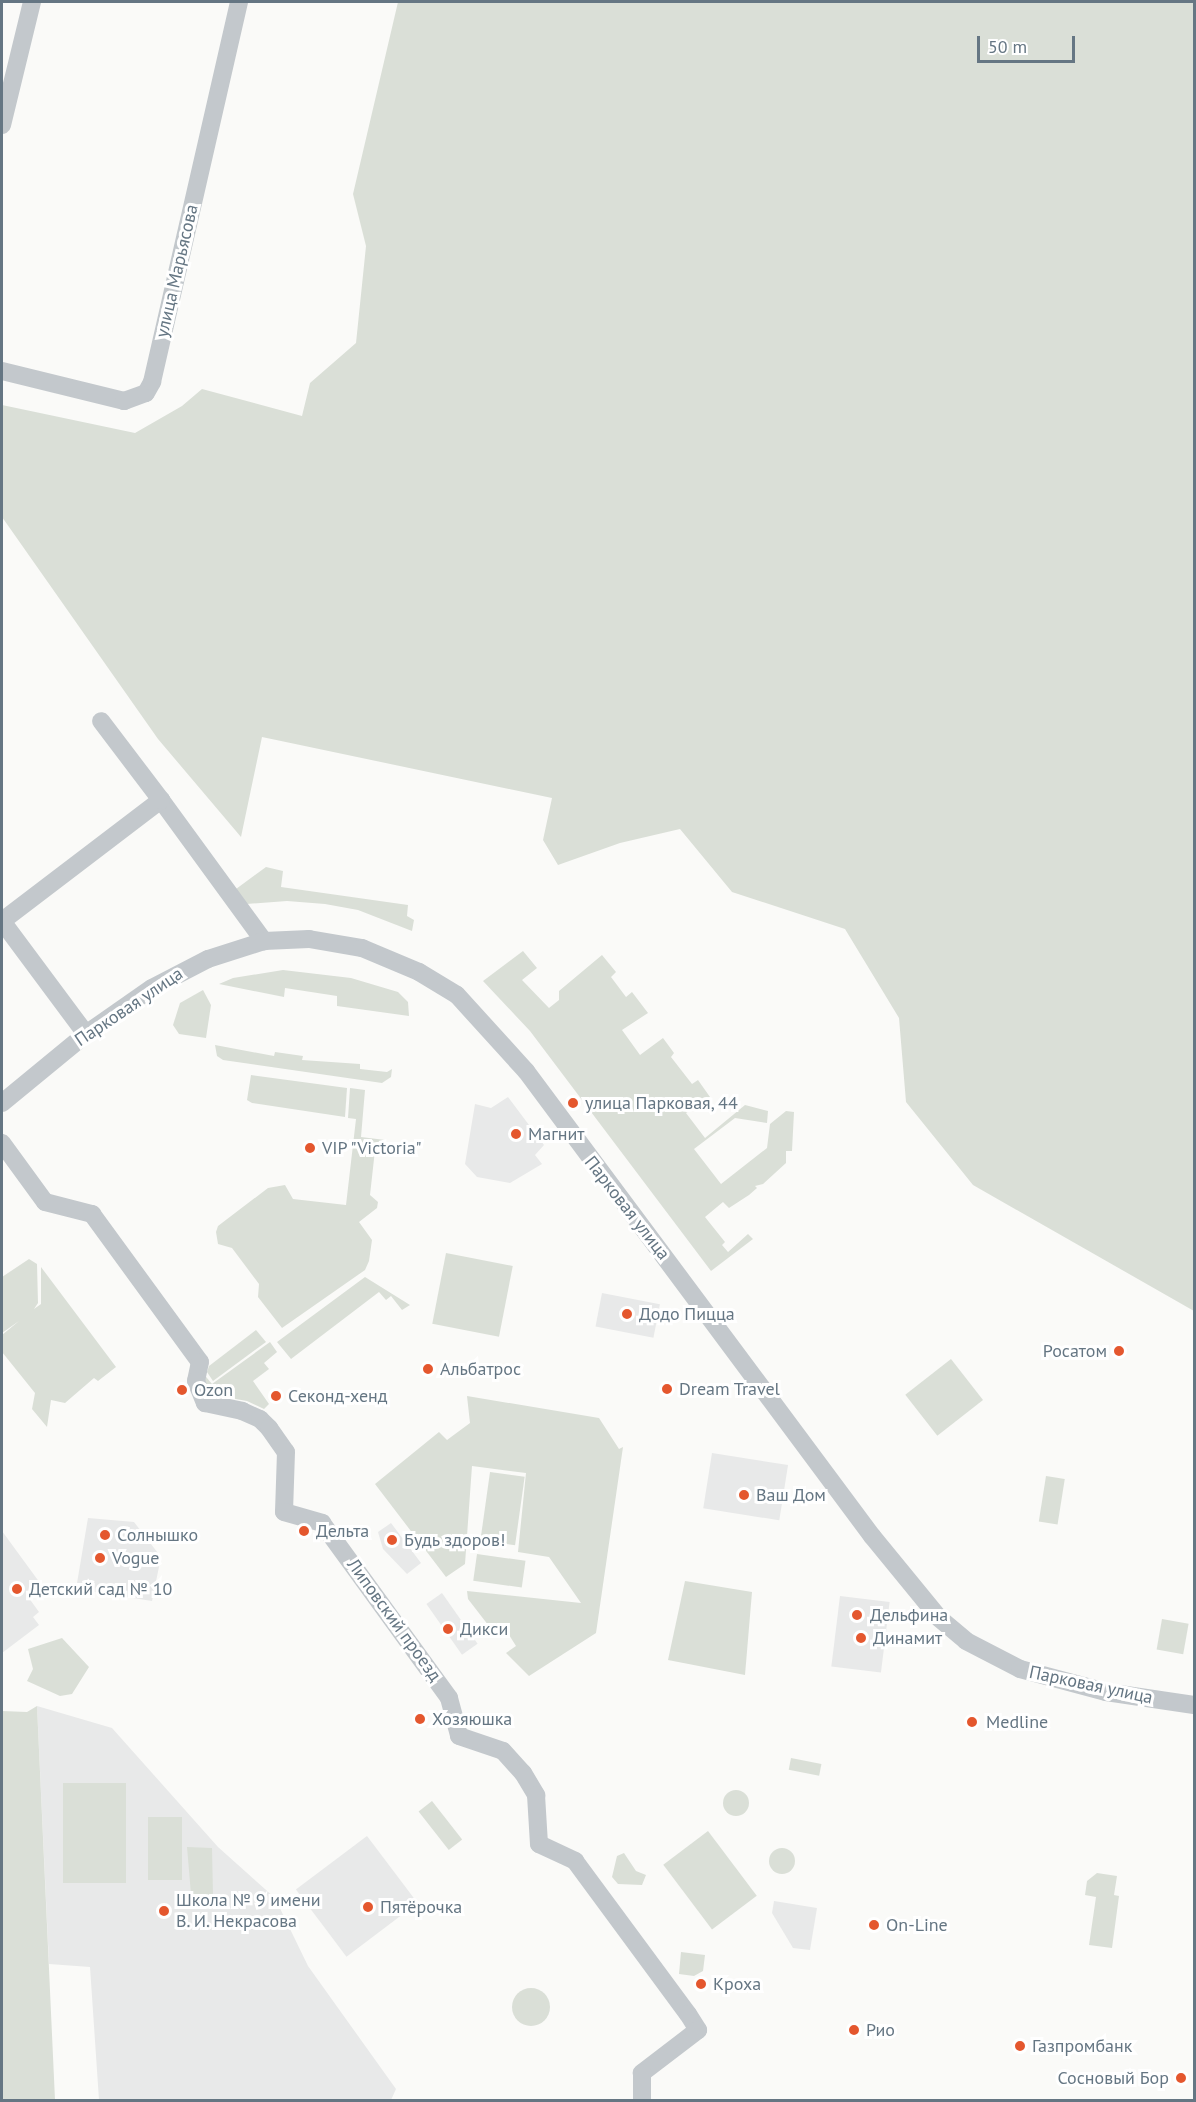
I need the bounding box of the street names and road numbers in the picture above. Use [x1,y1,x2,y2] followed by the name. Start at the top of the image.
[151,202,203,340] street label: улица Марьясова
[71,963,187,1051] street label: Парковая улица
[580,1152,674,1264] street label: Парковая улица
[342,1554,446,1686] street label: Липовский проезд
[1027,1661,1155,1709] street label: Парковая улица

